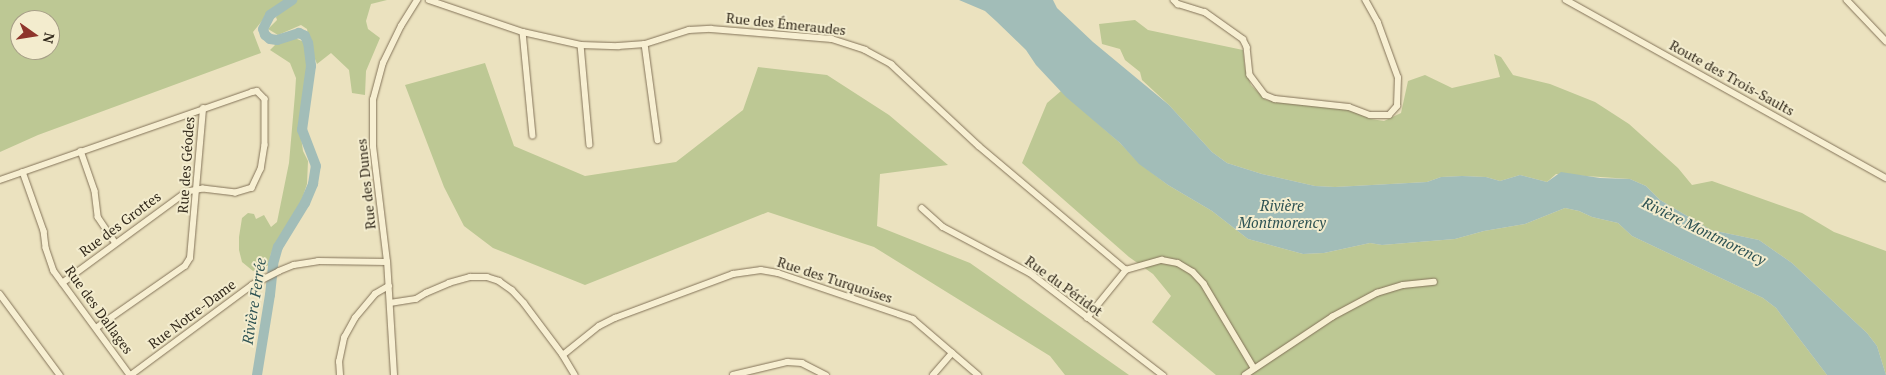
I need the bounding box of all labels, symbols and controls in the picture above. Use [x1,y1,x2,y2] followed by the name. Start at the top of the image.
[725,9,847,39] street label: Rue des Émeraudes
[10,10,60,60] north arrow
[39,31,60,46] text: N
[1667,37,1797,119] street label: Route des Trois-Saults
[174,116,198,214] street label: Rue des Géodes
[353,138,379,230] street label: Rue des Dunes
[76,188,164,260] street label: Rue des Grottes
[1639,193,1769,269] water label: Rivière Montmorency
[1238,196,1326,231] water label: Rivière Montmorency
[1022,252,1106,320] street label: Rue du Péridot
[775,253,895,307] street label: Rue des Turquoises
[238,256,270,346] water label: Rivière Ferrée
[61,263,137,357] street label: Rue des Dallages
[145,276,239,352] street label: Rue Notre-Dame

